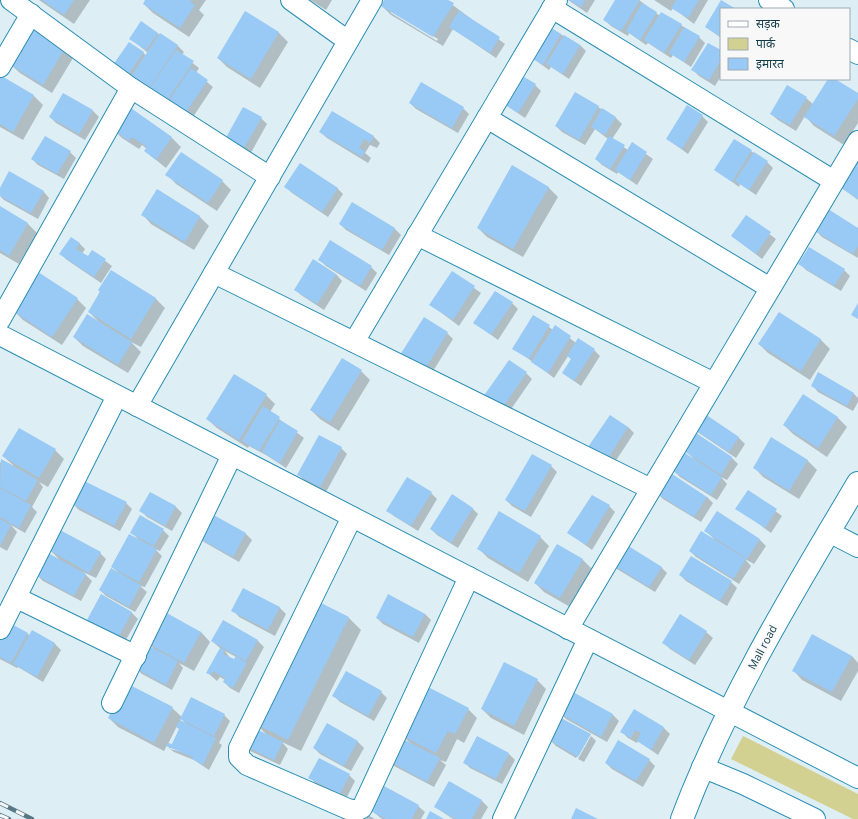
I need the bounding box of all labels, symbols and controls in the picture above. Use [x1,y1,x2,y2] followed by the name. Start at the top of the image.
[720,8,850,80] legend
[756,15,781,32] text: सड़क
[756,35,776,52] text: पार्क
[756,55,785,72] text: इमारत
[744,622,780,672] street label: Mall road

